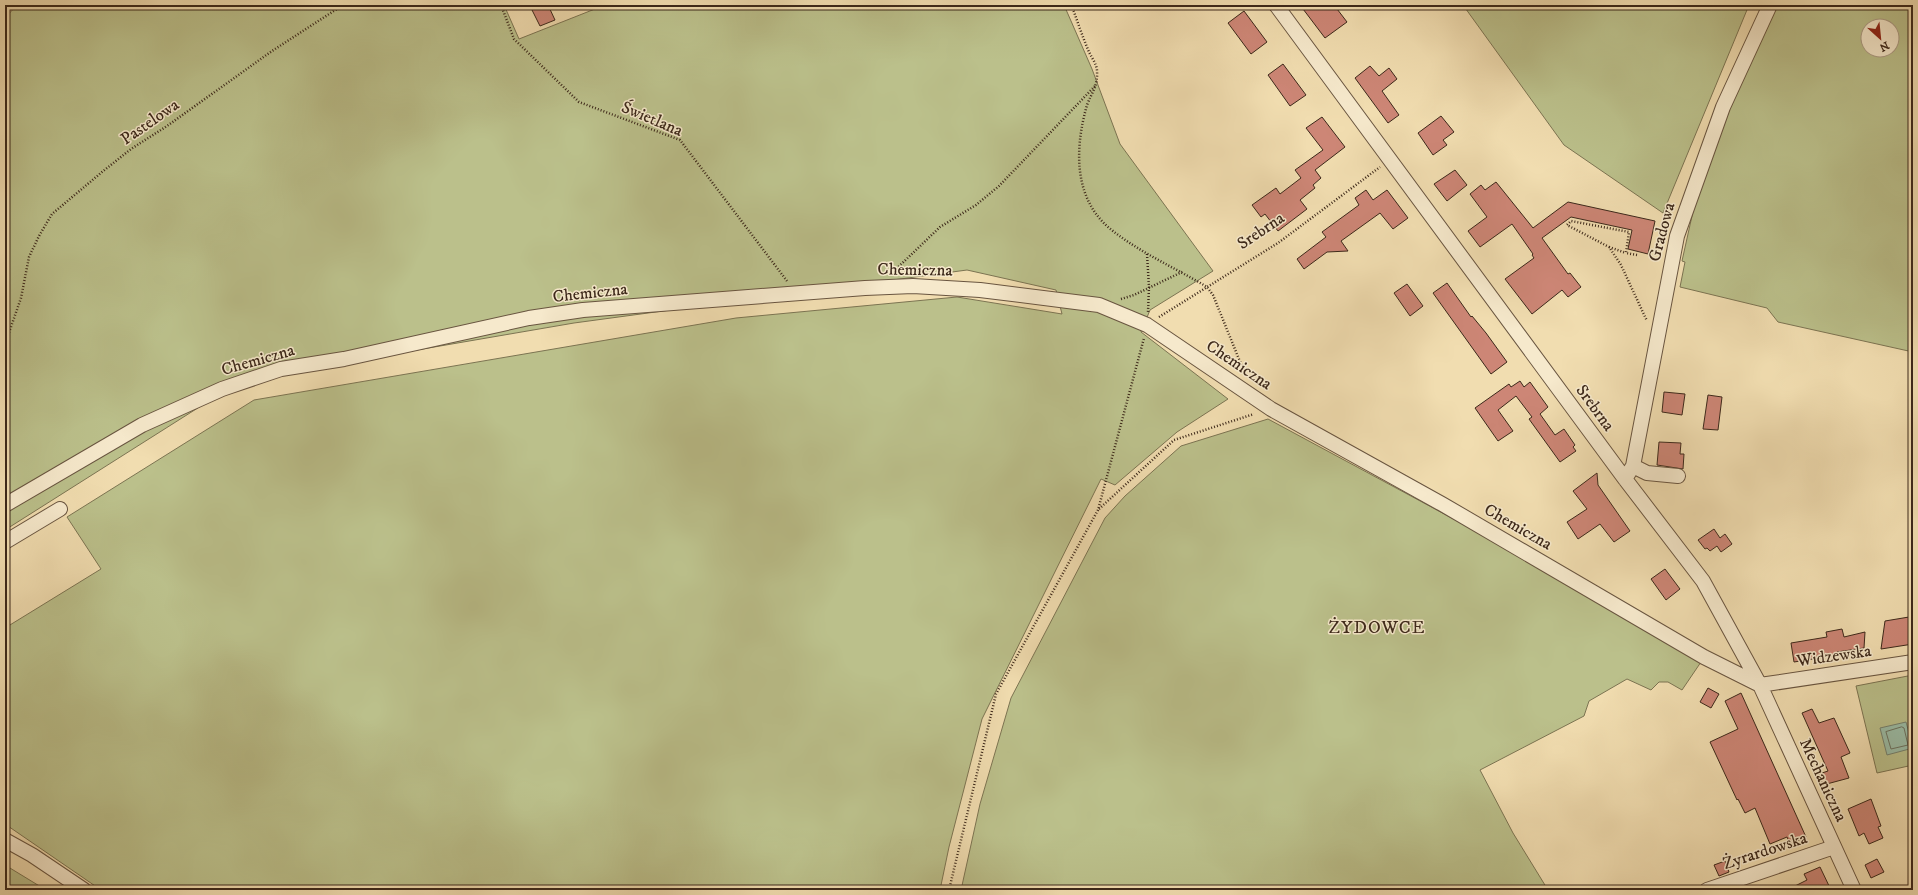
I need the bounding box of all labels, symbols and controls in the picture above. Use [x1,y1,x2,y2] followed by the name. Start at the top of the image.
[1860,18,1900,58] north arrow
[1877,38,1891,54] text: N
[116,93,184,150] street label: Pastelowa
[618,95,687,142] street label: Świetlana
[1644,199,1681,264] street label: Gradowa
[1233,207,1290,255] street label: Srebrna
[877,258,954,282] street label: Chemiczna
[551,278,629,308] street label: Chemiczna
[1202,335,1277,396] street label: Chemiczna
[219,339,298,381] street label: Chemiczna
[1571,380,1620,436] street label: Srebrna
[1480,499,1557,556] street label: Chemiczna
[1328,617,1426,639] district label: ŻYDOWCE
[1794,640,1873,672] street label: Widzewska
[1794,735,1852,826] street label: Mechaniczna
[1720,827,1811,875] street label: Żyrardowska

